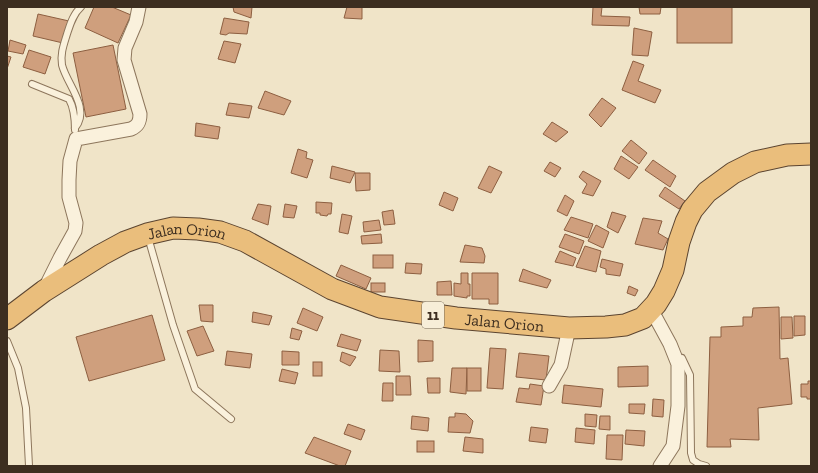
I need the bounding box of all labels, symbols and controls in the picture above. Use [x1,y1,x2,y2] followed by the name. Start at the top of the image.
[145,219,230,243] street label: Jalan Orion
[422,302,444,328] road number: 11
[464,309,546,335] street label: Jalan Orion

